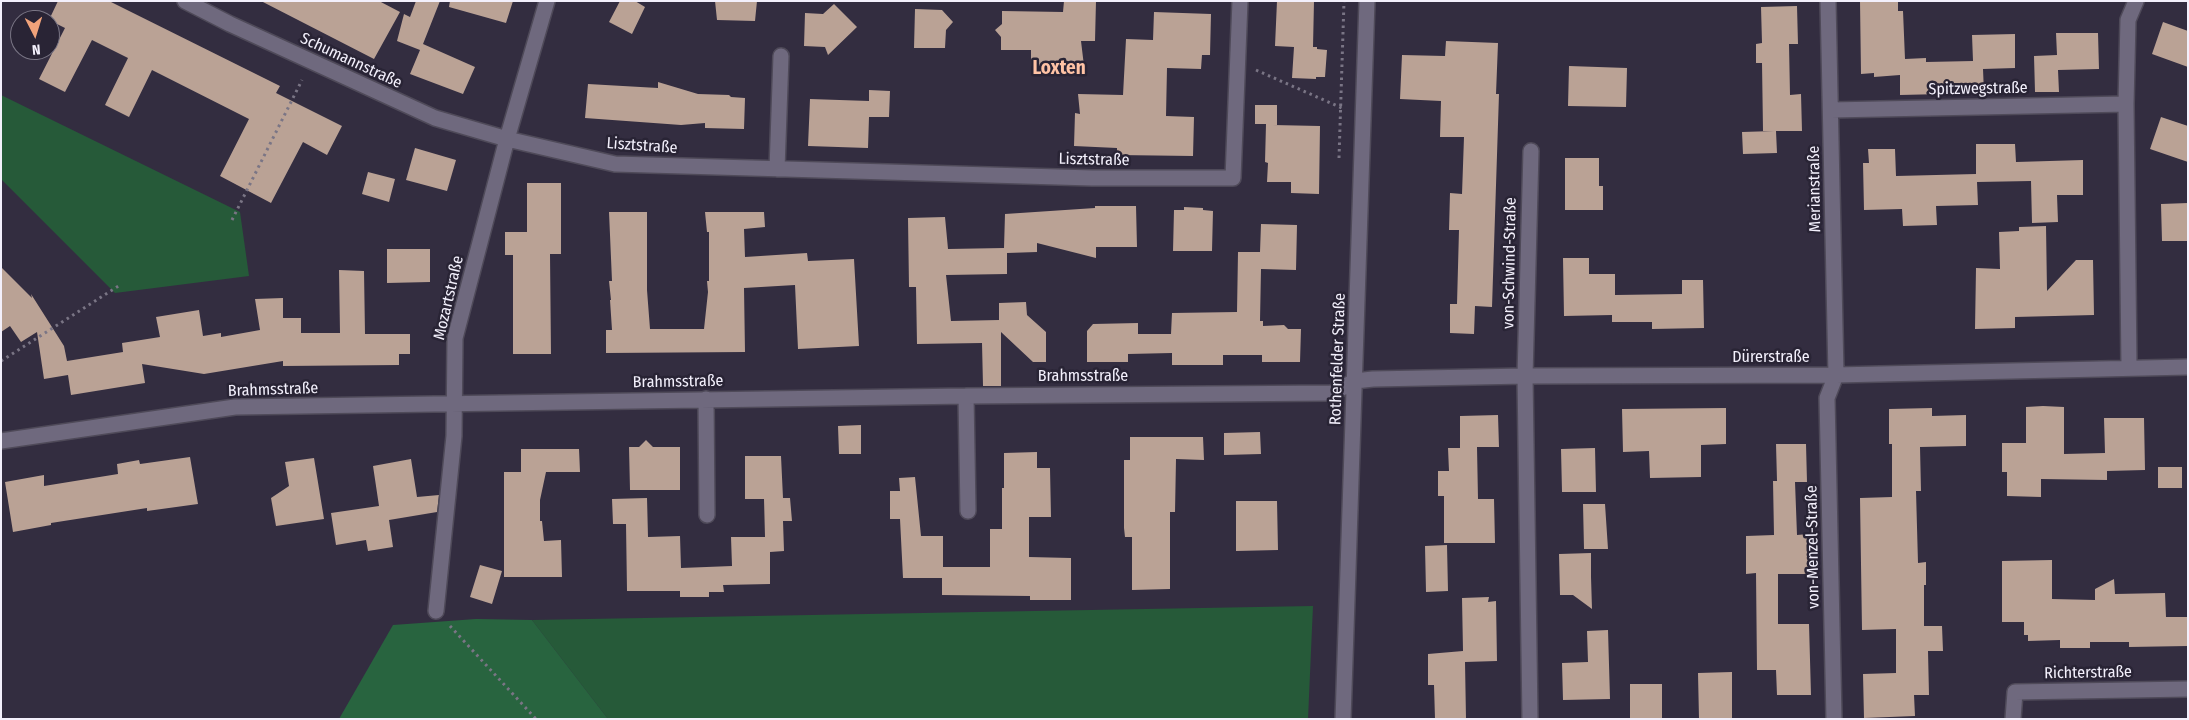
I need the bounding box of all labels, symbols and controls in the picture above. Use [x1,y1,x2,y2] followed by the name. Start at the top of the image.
[10,10,60,60] north arrow
[297,29,405,93] street label: Schumannstraße
[31,41,41,58] text: N
[1032,58,1086,80] district label: Loxten
[1928,79,2028,99] street label: Spitzwegstraße
[606,134,678,158] street label: Lisztstraße
[1805,146,1825,232] street label: Merianstraße
[1058,150,1130,170] street label: Lisztstraße
[1499,197,1521,329] street label: von-Schwind-Straße
[430,254,468,342] street label: Mozartstraße
[1326,293,1350,425] street label: Rothenfelder Straße
[1732,348,1810,368] street label: Dürerstraße
[1038,367,1128,387] street label: Brahmsstraße
[633,372,723,392] street label: Brahmsstraße
[227,379,319,401] street label: Brahmsstraße
[1802,485,1824,609] street label: von-Menzel-Straße
[2044,663,2132,683] street label: Richterstraße

